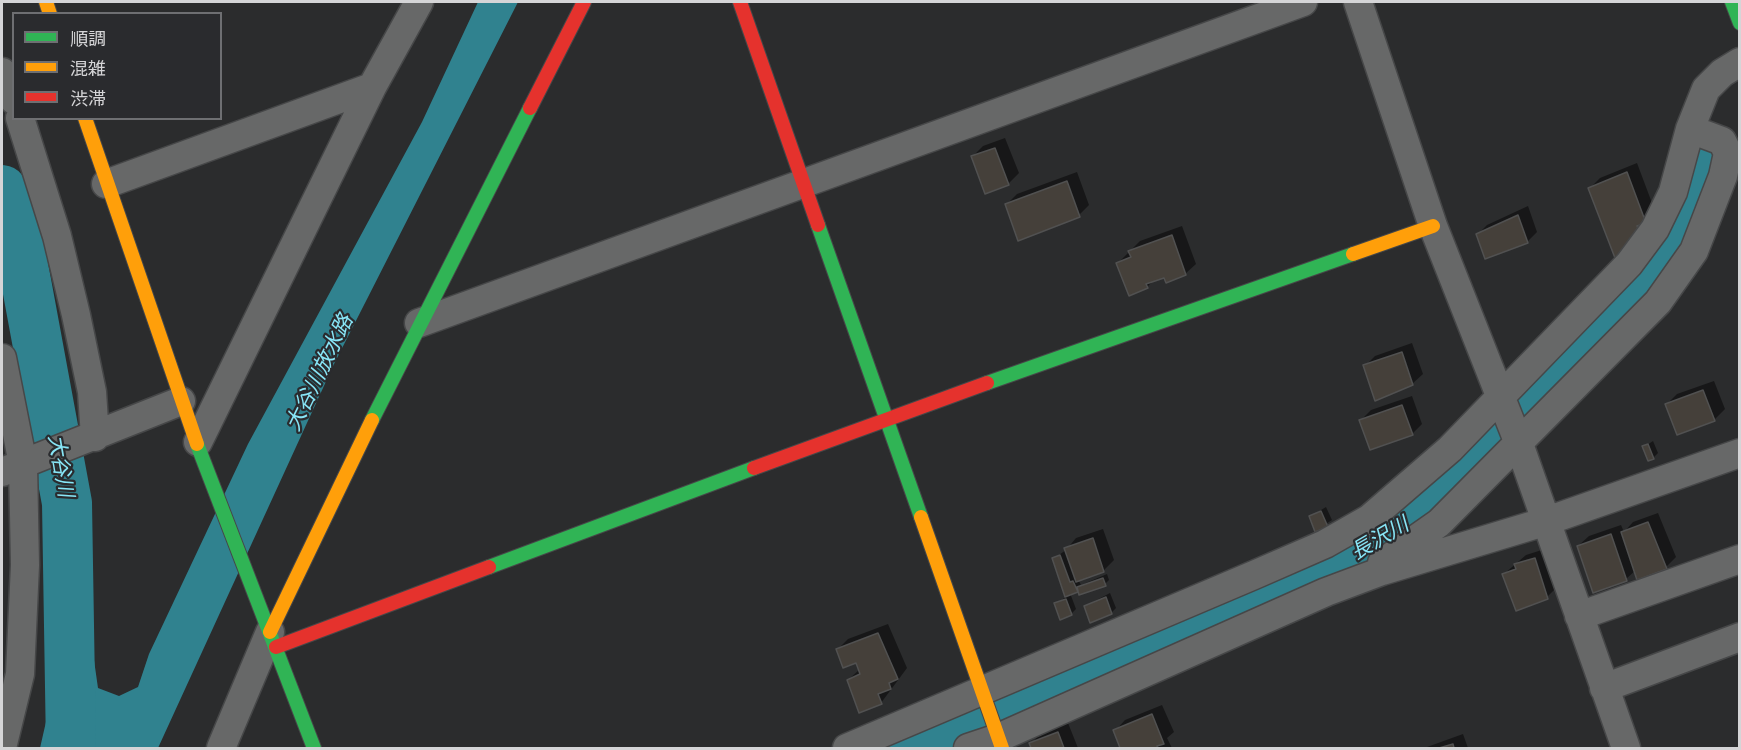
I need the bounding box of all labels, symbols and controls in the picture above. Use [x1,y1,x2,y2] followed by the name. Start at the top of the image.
[12,12,222,120] legend
[70,26,106,50] text: 順調
[70,56,106,80] text: 混雑
[70,86,106,110] text: 渋滞
[281,311,359,435] water label: 大谷川放水路
[42,433,78,499] water label: 大谷川
[1346,512,1414,566] water label: 長沢川

